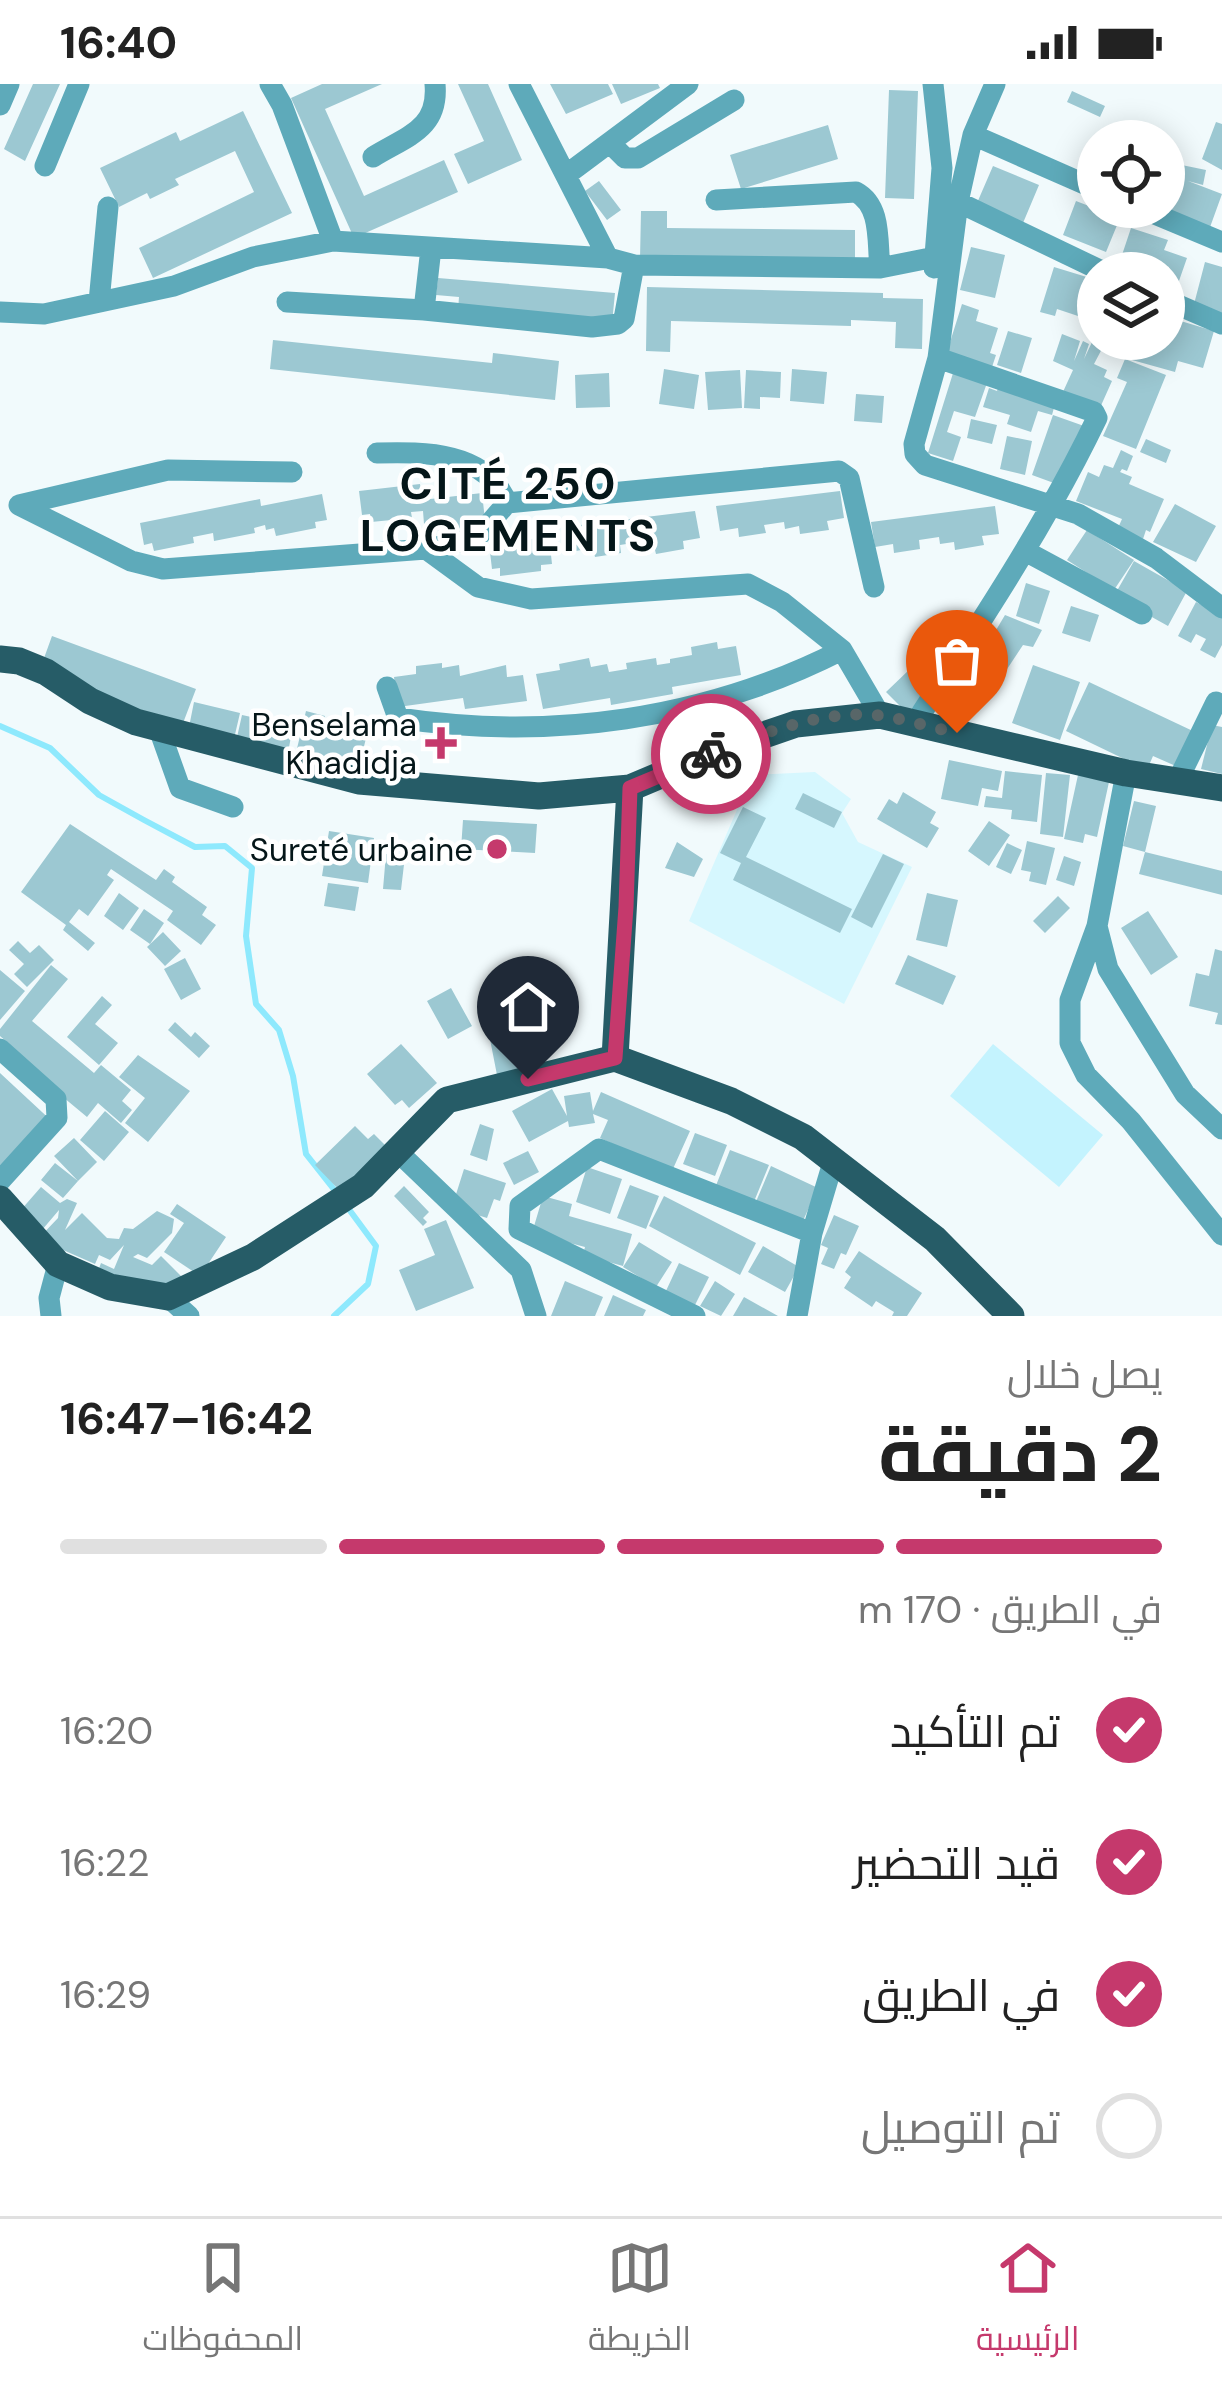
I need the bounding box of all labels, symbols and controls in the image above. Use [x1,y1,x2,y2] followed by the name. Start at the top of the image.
[60,13,177,72] text: 16:40
[1077,120,1185,360] map controls
[1077,120,1185,228] button: locate
[1077,252,1185,360] button: layers
[360,454,658,565] district label: CITÉ 250 LOGEMENTS
[906,610,1008,733] pin
[924,628,990,694] icon: bag
[651,694,771,814] courier
[251,703,417,784] place label: Benselama Khadidja
[678,721,744,787] icon: bike
[428,730,454,756] marker: Benselama Khadidja
[250,828,473,871] place label: Sureté urbaine
[484,836,510,862] marker: Sureté urbaine
[477,956,579,1079] pin
[495,974,561,1040] icon: home
[1007,1349,1162,1400] text: يصل خلال
[60,1389,313,1448] text: 16:42–16:47
[878,1404,1162,1505] text: 2 دقيقة
[858,1584,1162,1635] text: في الطريق · 170 m
[1096,1697,1162,1763] icon: check
[890,1702,1060,1761] text: تم التأكيد
[60,1705,153,1756] text: 16:20
[1096,1829,1162,1895] icon: check
[853,1834,1060,1893] text: قيد التحضير
[60,1837,149,1888] text: 16:22
[1096,1961,1162,2027] icon: check
[862,1966,1060,2025] text: في الطريق
[60,1969,151,2020] text: 16:29
[861,2098,1060,2157] text: تم التوصيل
[143,2235,303,2369] tab: المحفوظات
[588,2235,691,2369] tab: الخريطة
[976,2235,1080,2369] tab: الرئيسية

